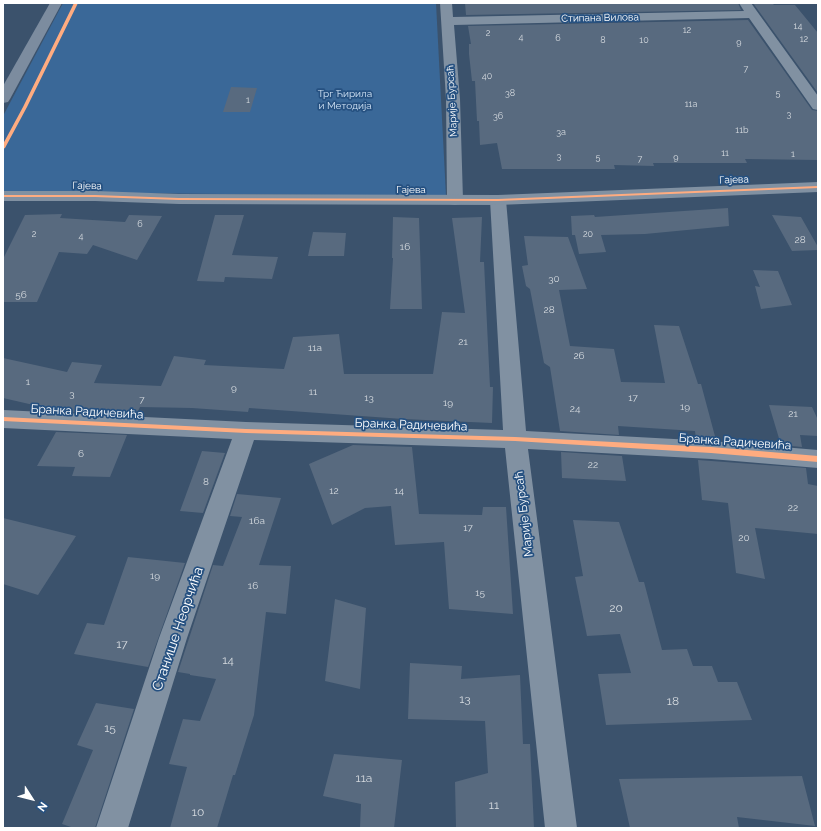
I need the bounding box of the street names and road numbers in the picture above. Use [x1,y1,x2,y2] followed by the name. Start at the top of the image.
[561,11,639,25] street label: Стипана Вилова
[444,65,460,137] street label: Марије Бурсаћ
[719,173,749,187] street label: Гајева
[72,180,102,192] street label: Гајева
[396,184,426,196] street label: Гајева
[30,402,144,422] street label: Бранка Радичевића
[354,416,468,434] street label: Бранка Радичевића
[678,431,792,453] street label: Бранка Радичевића
[512,470,536,558] street label: Марије Бурсаћ
[149,565,207,693] street label: Станише Неорчића

